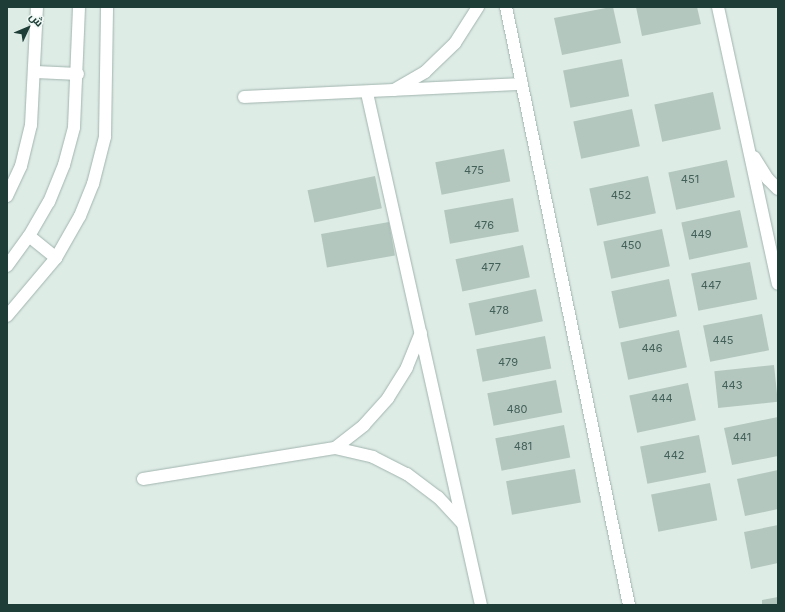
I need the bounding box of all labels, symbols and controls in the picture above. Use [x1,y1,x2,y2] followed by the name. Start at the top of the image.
[8,8,48,48] north arrow
[27,10,47,30] text: ش
[464,163,484,177] house number: 475
[681,172,699,186] house number: 451
[611,188,631,202] house number: 452
[474,218,494,232] house number: 476
[690,227,712,241] house number: 449
[621,238,641,252] house number: 450
[481,260,501,274] house number: 477
[701,278,721,292] house number: 447
[489,303,509,317] house number: 478
[713,333,733,347] house number: 445
[641,341,663,355] house number: 446
[498,355,518,369] house number: 479
[721,378,743,392] house number: 443
[651,391,673,405] house number: 444
[507,402,527,416] house number: 480
[733,430,751,444] house number: 441
[514,439,532,453] house number: 481
[664,448,684,462] house number: 442

